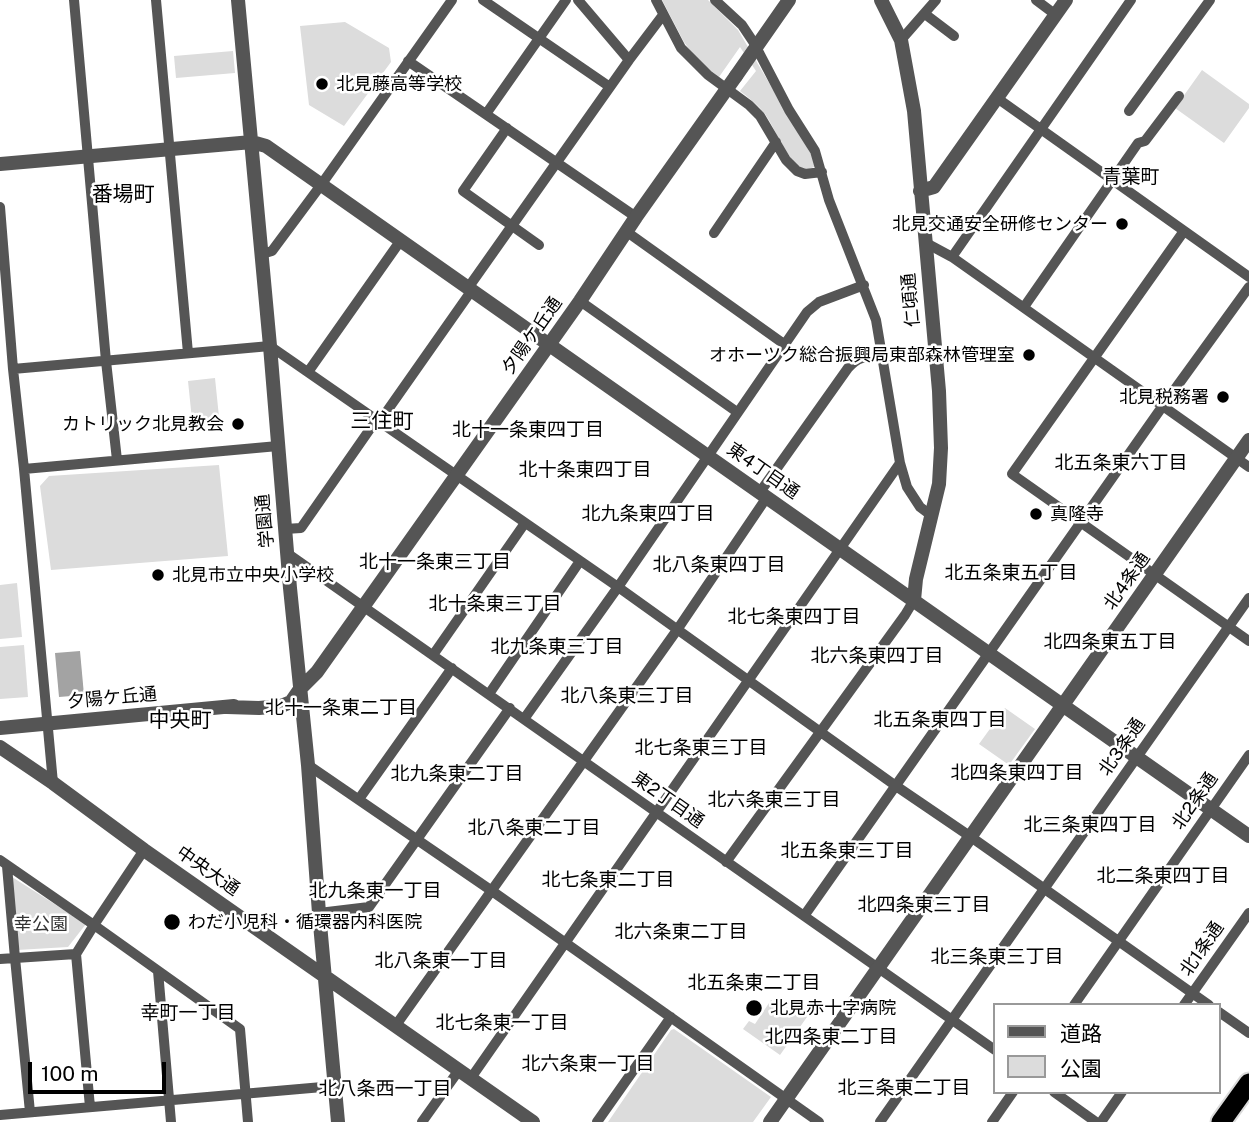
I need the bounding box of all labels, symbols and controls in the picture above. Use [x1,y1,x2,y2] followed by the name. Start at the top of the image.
[336,73,462,95] place label: 北見藤高等学校
[314,76,330,92] marker: 北見藤高等学校
[1103,166,1159,188] district label: 青葉町
[92,182,154,208] district label: 番場町
[892,213,1108,235] place label: 北見交通安全研修センター
[1114,216,1130,232] marker: 北見交通安全研修センター
[898,272,924,328] street label: 仁頃通
[497,293,567,379] street label: 夕陽ケ丘通
[709,344,1015,366] place label: オホーツク総合振興局東部森林管理室
[1021,347,1037,363] marker: オホーツク総合振興局東部森林管理室
[1119,386,1209,408] place label: 北見税務署
[1215,389,1231,405] marker: 北見税務署
[351,409,413,435] district label: 三住町
[62,413,224,435] place label: カトリック北見教会
[230,416,246,432] marker: カトリック北見教会
[452,419,604,441] district label: 北十一条東四丁目
[723,438,803,504] street label: 東4丁目通
[1055,452,1187,474] district label: 北五条東六丁目
[519,459,651,481] district label: 北十条東四丁目
[252,493,278,549] street label: 学園通
[582,503,714,525] district label: 北九条東四丁目
[1050,503,1104,525] place label: 真隆寺
[1028,506,1044,522] marker: 真隆寺
[1099,548,1155,614] street label: 北4条通
[359,551,511,573] district label: 北十一条東三丁目
[653,554,785,576] district label: 北八条東四丁目
[945,562,1077,584] district label: 北五条東五丁目
[172,564,334,586] place label: 北見市立中央小学校
[150,567,166,583] marker: 北見市立中央小学校
[429,593,561,615] district label: 北十条東三丁目
[728,606,860,628] district label: 北七条東四丁目
[1044,631,1176,653] district label: 北四条東五丁目
[491,636,623,658] district label: 北九条東三丁目
[811,645,943,667] district label: 北六条東四丁目
[66,683,158,713] street label: 夕陽ケ丘通
[561,685,693,707] district label: 北八条東三丁目
[265,697,417,719] district label: 北十一条東二丁目
[149,708,211,734] district label: 中央町
[874,709,1006,731] district label: 北五条東四丁目
[1094,714,1150,780] street label: 北3条通
[635,737,767,759] district label: 北七条東三丁目
[951,762,1083,784] district label: 北四条東四丁目
[391,763,523,785] district label: 北九条東二丁目
[628,767,708,833] street label: 東2丁目通
[1168,768,1222,834] street label: 北2条通
[708,789,840,811] district label: 北六条東三丁目
[1024,814,1156,836] district label: 北三条東四丁目
[468,817,600,839] district label: 北八条東二丁目
[781,840,913,862] district label: 北五条東三丁目
[172,842,244,900] street label: 中央大通
[1097,865,1229,887] district label: 北二条東四丁目
[542,869,674,891] district label: 北七条東二丁目
[309,880,441,902] district label: 北九条東一丁目
[858,894,990,916] district label: 北四条東三丁目
[188,911,422,933] place label: わだ小児科・循環器内科医院
[162,912,182,932] marker: わだ小児科・循環器内科医院
[14,913,68,935] park label: 幸公園
[1176,918,1228,980] street label: 北1条通
[615,921,747,943] district label: 北六条東二丁目
[931,946,1063,968] district label: 北三条東三丁目
[375,950,507,972] district label: 北八条東一丁目
[688,972,820,994] district label: 北五条東二丁目
[770,997,896,1019] place label: 北見赤十字病院
[744,998,764,1018] marker: 北見赤十字病院
[141,1002,235,1024] district label: 幸町一丁目
[993,1003,1221,1094] legend
[436,1012,568,1034] district label: 北七条東一丁目
[1060,1021,1102,1046] text: 道路
[765,1026,897,1048] district label: 北四条東二丁目
[32,1048,170,1092] scale bar
[522,1053,654,1075] district label: 北六条東一丁目
[1060,1056,1102,1081] text: 公園
[41,1061,98,1086] text: 100 m
[838,1077,970,1099] district label: 北三条東二丁目
[319,1078,451,1100] district label: 北八条西一丁目

